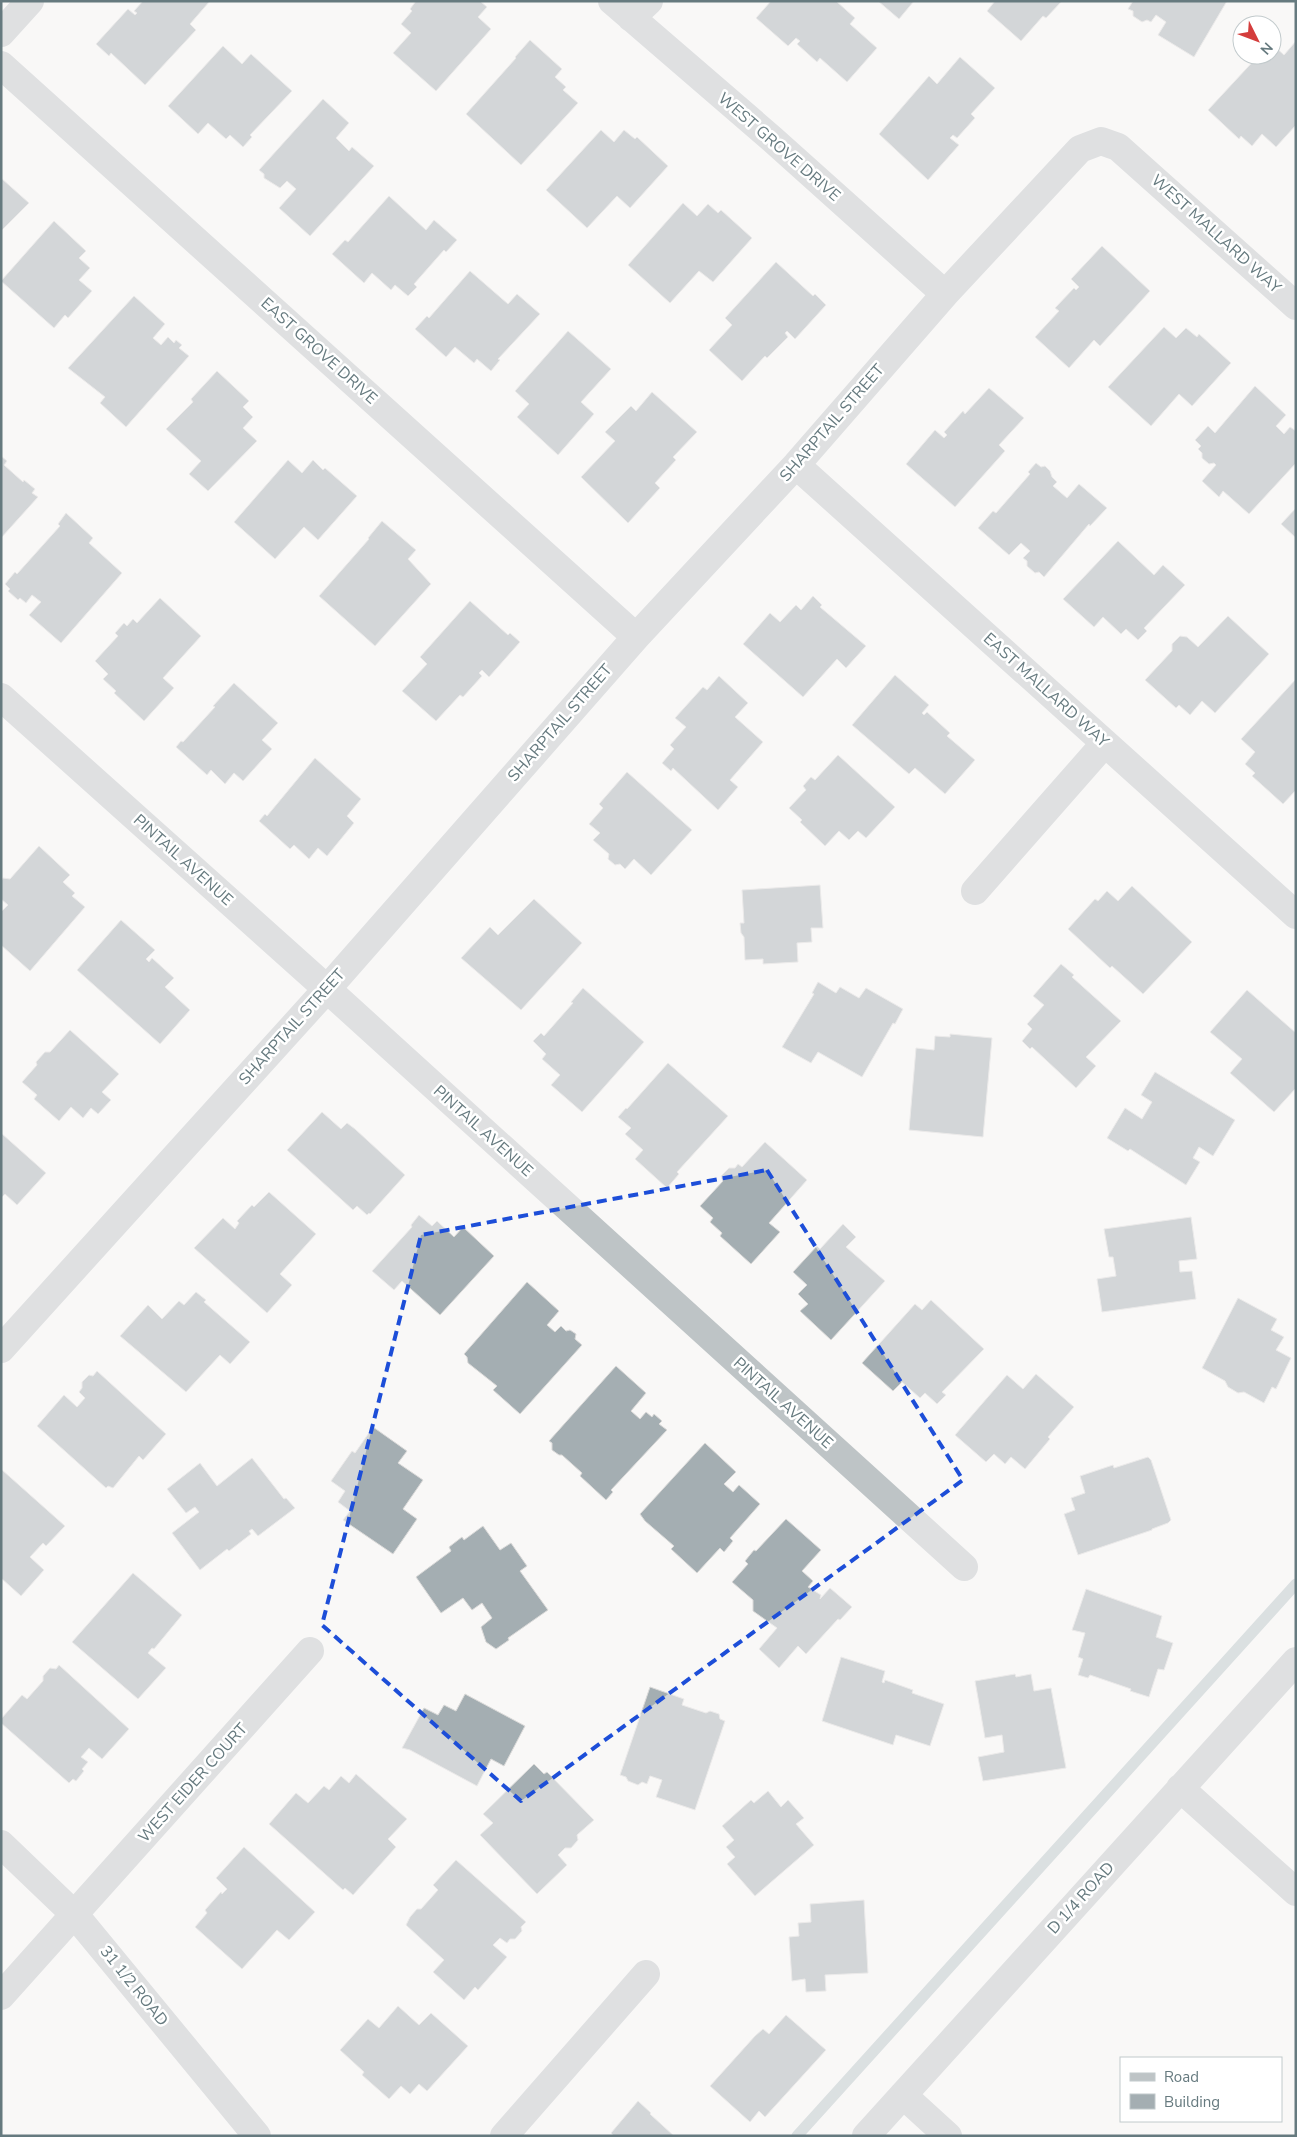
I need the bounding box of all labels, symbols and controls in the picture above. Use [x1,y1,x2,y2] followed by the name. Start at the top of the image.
[1232,15,1282,65] north arrow
[1256,38,1277,59] text: N
[713,88,845,206] street label: WEST GROVE DRIVE
[1146,170,1286,299] street label: WEST MALLARD WAY
[256,293,382,409] street label: EAST GROVE DRIVE
[775,359,889,487] street label: SHARPTAIL STREET
[979,628,1114,753] street label: EAST MALLARD WAY
[503,659,617,787] street label: SHARPTAIL STREET
[128,809,238,911] street label: PINTAIL AVENUE
[234,964,350,1090] street label: SHARPTAIL STREET
[428,1080,538,1182] street label: PINTAIL AVENUE
[728,1352,838,1454] street label: PINTAIL AVENUE
[133,1718,253,1848] street label: WEST EIDER COURT
[1043,1857,1119,1939] street label: D 1/4 ROAD
[95,1941,173,2031] street label: 31 1/2 ROAD
[1120,2057,1282,2122] legend
[1164,2067,1199,2087] text: Road
[1164,2092,1220,2112] text: Building

